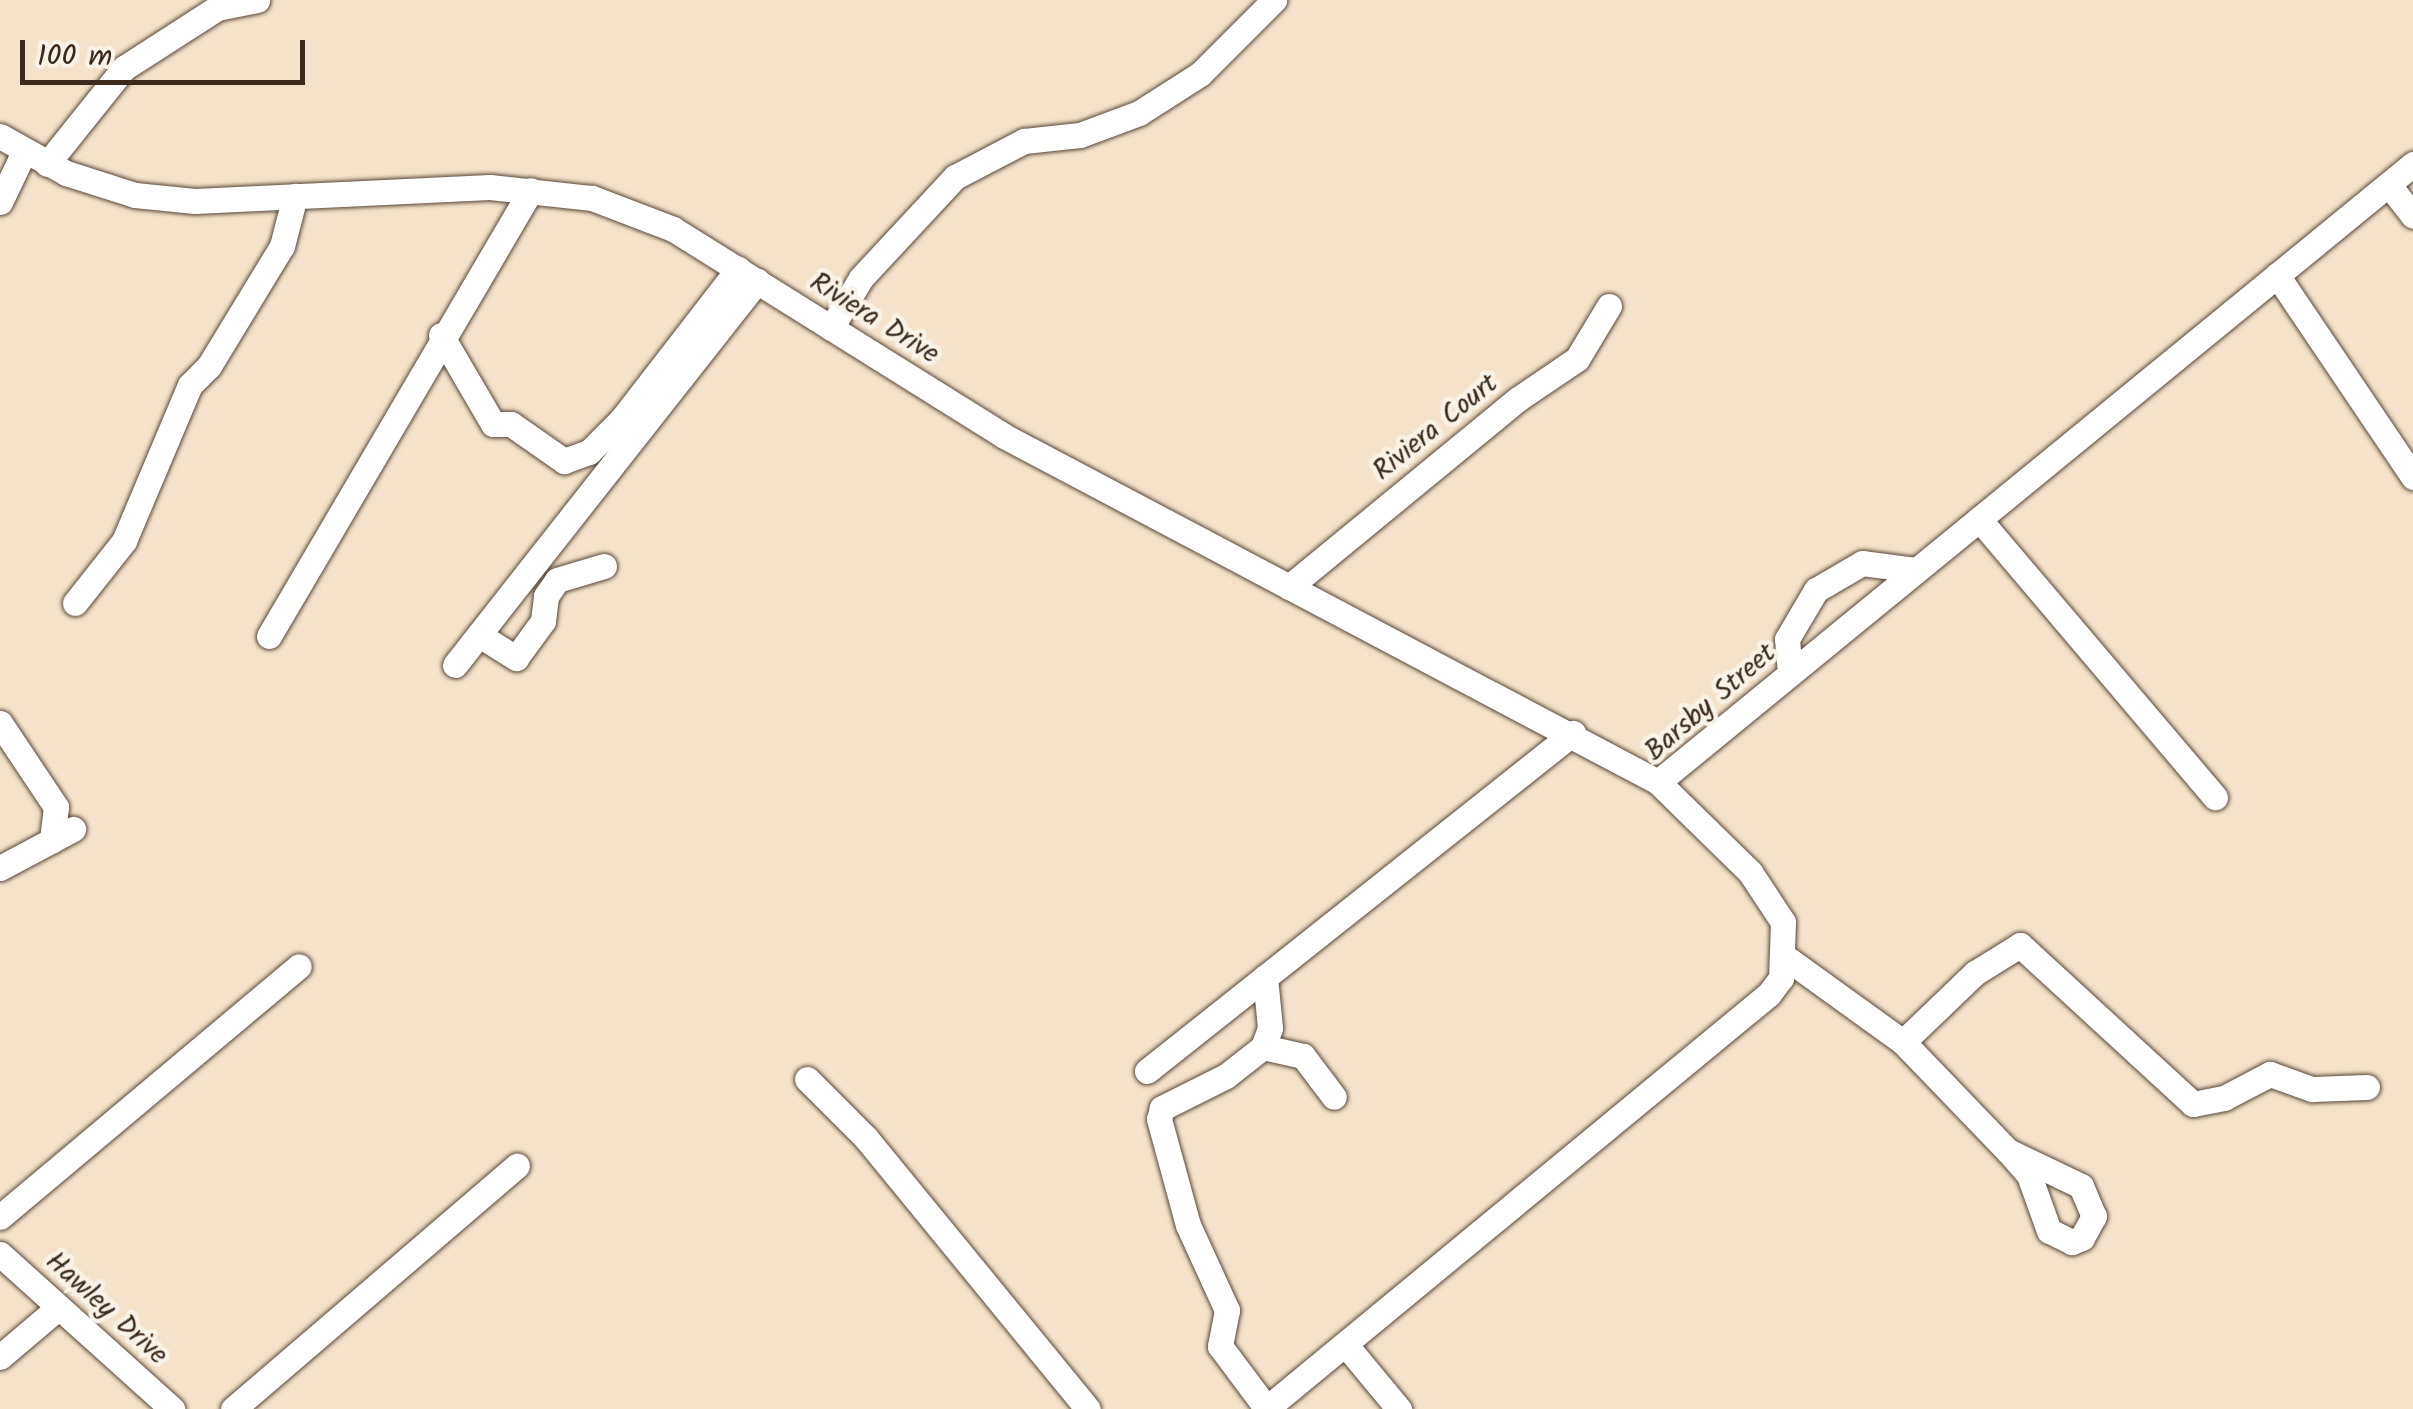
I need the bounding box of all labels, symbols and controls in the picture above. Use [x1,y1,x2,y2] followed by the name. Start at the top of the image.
[25,20,310,82] scale bar
[37,33,112,81] text: 100 m
[803,266,945,372] street label: Riviera Drive
[1367,368,1505,488] street label: Riviera Court
[1639,637,1783,769] street label: Barsby Street
[38,1245,174,1373] street label: Hawley Drive

